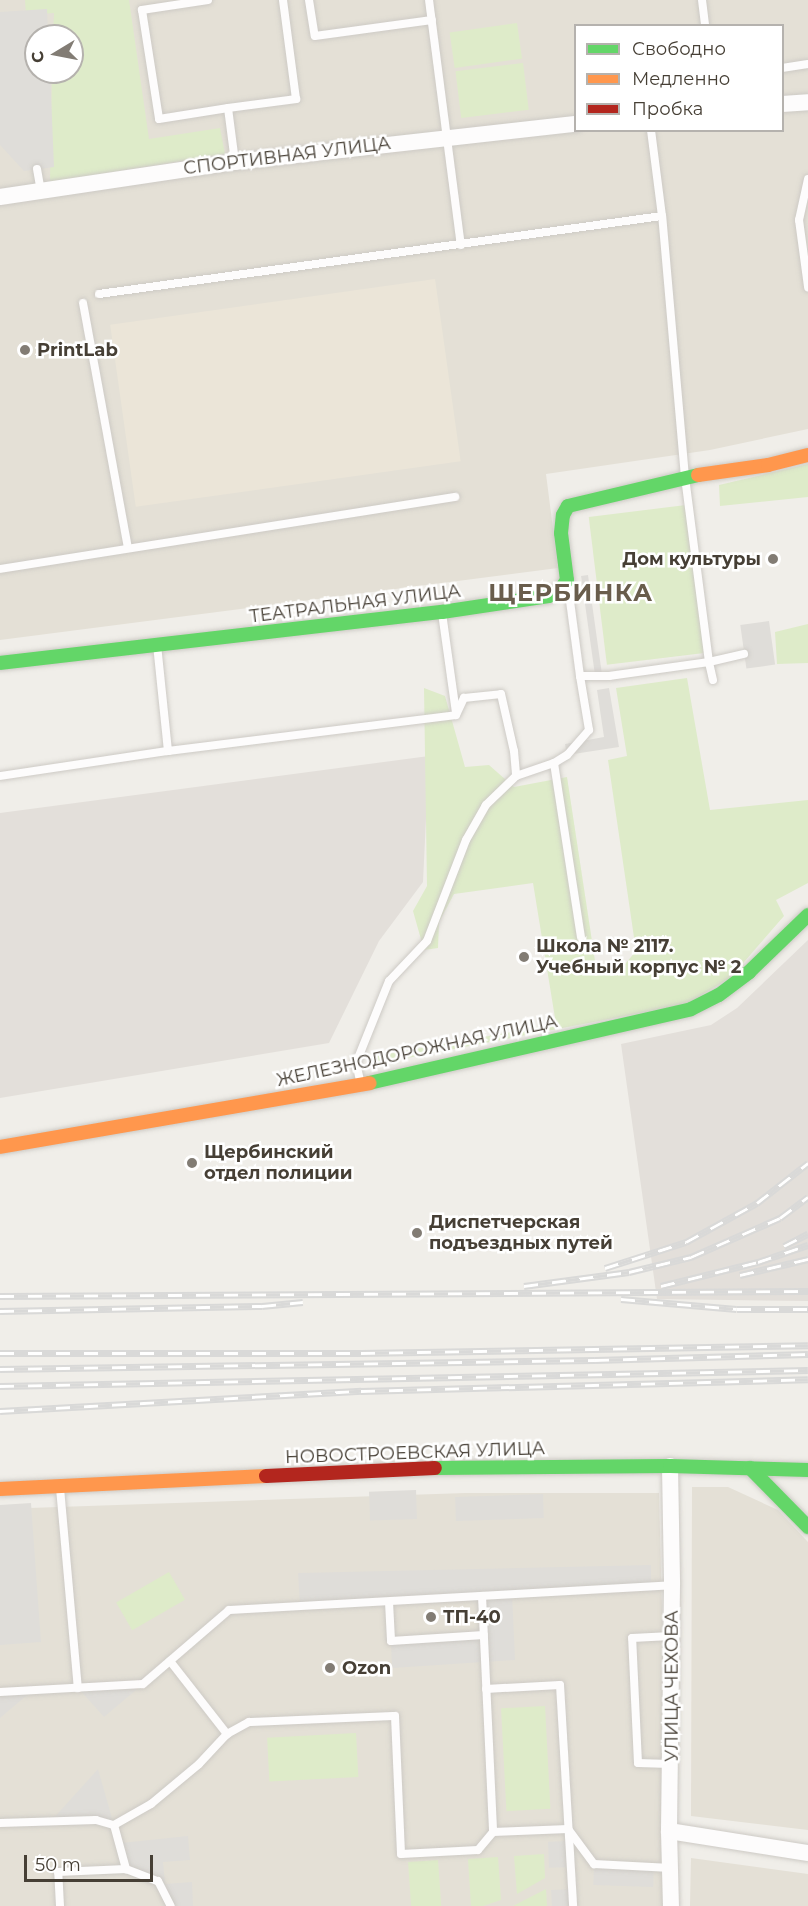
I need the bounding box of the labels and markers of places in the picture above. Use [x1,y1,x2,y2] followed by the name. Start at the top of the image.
[37,339,118,361] place label: PrintLab
[18,343,32,357] marker: PrintLab
[622,548,761,570] place label: Дом культуры
[766,552,780,566] marker: Дом культуры
[536,936,741,978] place label: Школа № 2117. Учебный корпус № 2
[517,950,531,964] marker: Школа № 2117. Учебный корпус № 2
[204,1142,352,1184] place label: Щербинский отдел полиции
[185,1156,199,1170] marker: Щербинский отдел полиции
[429,1212,613,1254] place label: Диспетчерская подъездных путей
[410,1226,424,1240] marker: Диспетчерская подъездных путей
[443,1606,501,1628] place label: ТП-40
[424,1610,438,1624] marker: ТП-40
[342,1657,391,1679] place label: Ozon
[323,1661,337,1675] marker: Ozon

